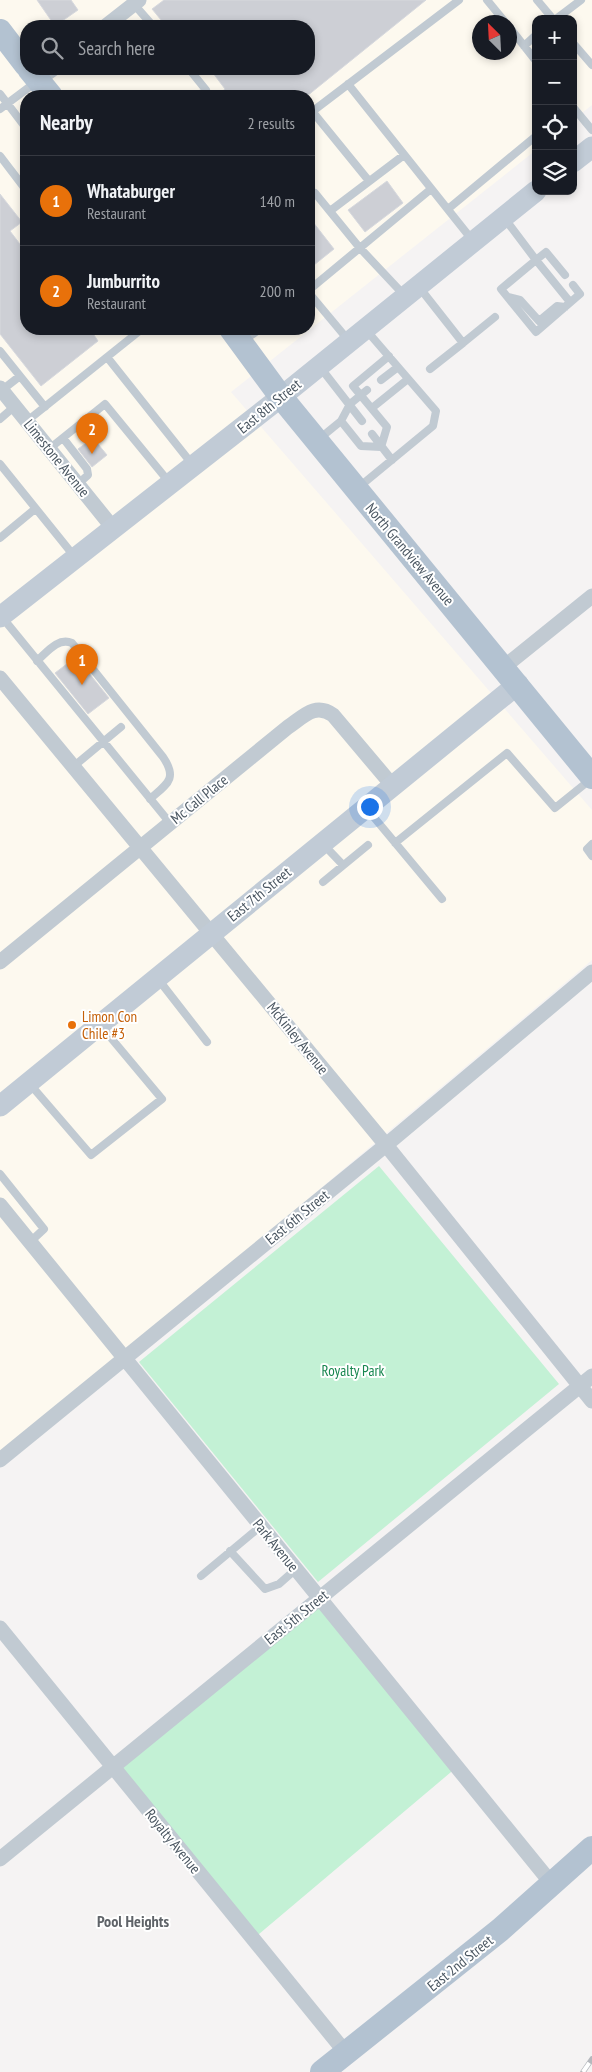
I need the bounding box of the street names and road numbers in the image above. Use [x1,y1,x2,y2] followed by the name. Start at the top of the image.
[233,375,305,437] street label: East 8th Street
[20,415,94,501] street label: Limestone Avenue
[362,499,458,609] street label: North Grandview Avenue
[167,770,231,828] street label: Mc Call Place
[223,863,295,925] street label: East 7th Street
[263,998,333,1078] street label: McKinley Avenue
[261,1186,333,1248] street label: East 6th Street
[249,1515,303,1575] street label: Park Avenue
[260,1586,332,1648] street label: East 5th Street
[141,1805,205,1877] street label: Royalty Avenue
[423,1931,497,1995] street label: East 2nd Street

